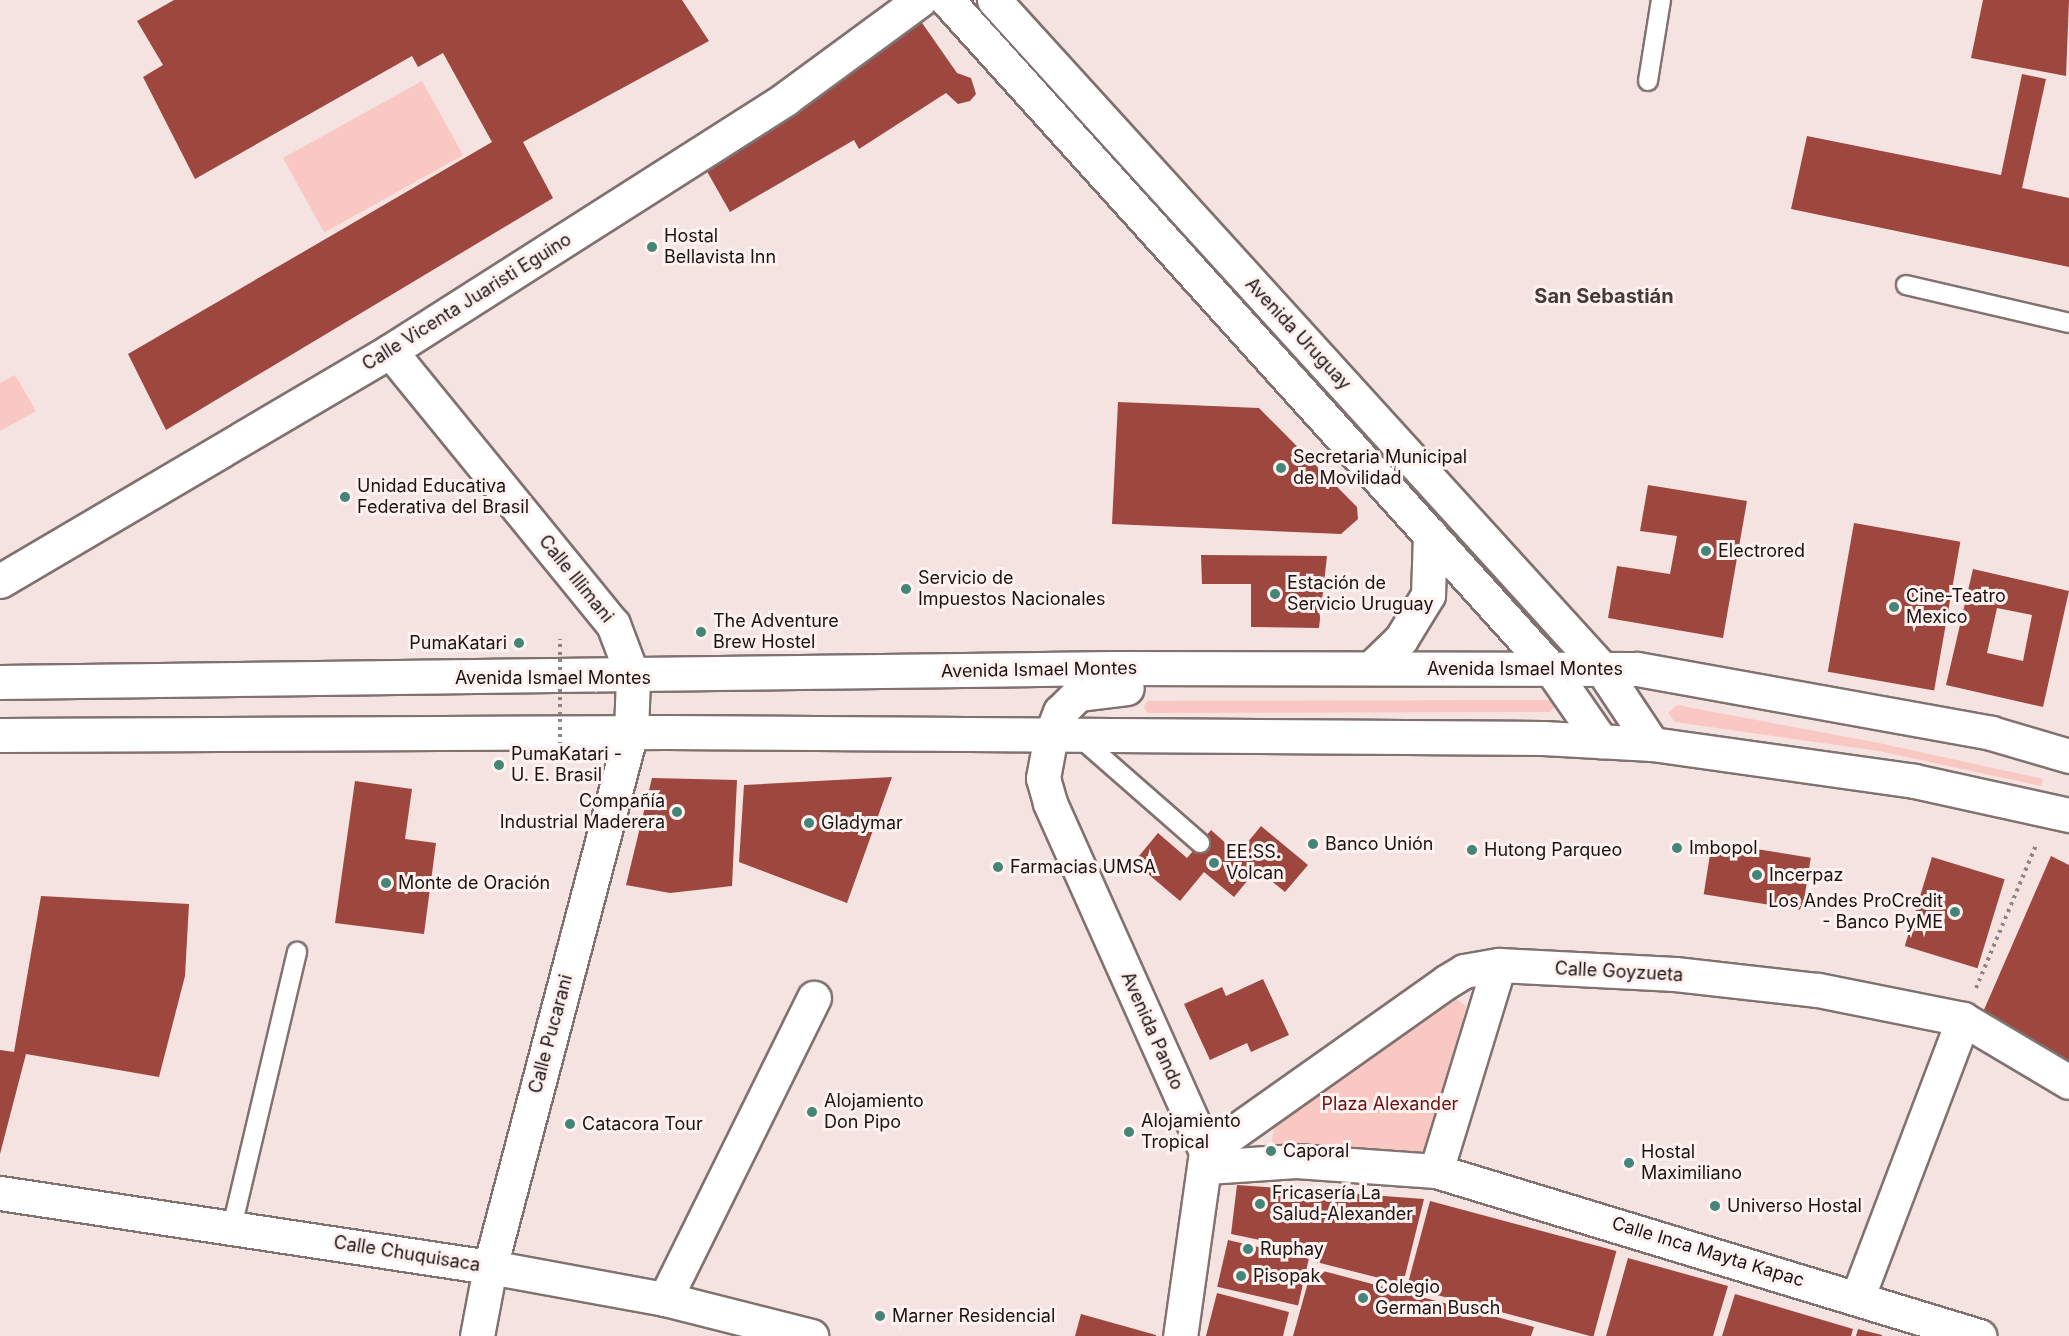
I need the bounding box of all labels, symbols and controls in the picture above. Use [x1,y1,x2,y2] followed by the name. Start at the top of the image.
[664,226,776,268] place label: Hostal Bellavista Inn
[358,229,576,375] street label: Calle Vicenta Juaristi Eguino
[645,240,659,254] marker: Hostal Bellavista Inn
[1241,274,1355,394] street label: Avenida Uruguay
[1534,284,1674,308] district label: San Sebastián
[1293,447,1467,490] place label: Secretaria Municipal de Movilidad
[1274,461,1288,475] marker: Secretaria Municipal de Movilidad
[357,476,529,518] place label: Unidad Educativa Federativa del Brasil
[338,490,352,504] marker: Unidad Educativa Federativa del Brasil
[534,531,618,627] street label: Calle Illimani
[1718,540,1805,562] place label: Electrored
[1699,544,1713,558] marker: Electrored
[918,568,1106,610] place label: Servicio de Impuestos Nacionales
[1287,573,1434,616] place label: Estación de Servicio Uruguay
[899,582,913,596] marker: Servicio de Impuestos Nacionales
[1906,586,2006,628] place label: Cine-Teatro Mexico
[1268,587,1282,601] marker: Estación de Servicio Uruguay
[1887,600,1901,614] marker: Cine-Teatro Mexico
[713,611,839,654] place label: The Adventure Brew Hostel
[694,625,708,639] marker: The Adventure Brew Hostel
[409,632,507,654] place label: PumaKatari
[512,636,526,650] marker: PumaKatari
[941,657,1137,683] street label: Avenida Ismael Montes
[1427,658,1623,680] street label: Avenida Ismael Montes
[455,667,651,689] street label: Avenida Ismael Montes
[511,744,622,786] place label: PumaKatari - U. E. Brasil
[492,758,506,772] marker: PumaKatari - U. E. Brasil
[500,791,665,834] place label: Compañía Industrial Maderera
[670,805,684,819] marker: Compañía Industrial Maderera
[821,812,903,834] place label: Gladymar
[802,816,816,830] marker: Gladymar
[1325,833,1433,855] place label: Banco Unión
[1306,837,1320,851] marker: Banco Unión
[1689,837,1758,859] place label: Imbopol
[1484,839,1622,861] place label: Hutong Parqueo
[1670,841,1684,855] marker: Imbopol
[1226,842,1284,884] place label: EE.SS. Volcan
[1465,843,1479,857] marker: Hutong Parqueo
[1010,856,1156,878] place label: Farmacias UMSA
[1207,856,1221,870] marker: EE.SS. Volcan
[991,860,1005,874] marker: Farmacias UMSA
[1769,864,1844,886] place label: Incerpaz
[1750,868,1764,882] marker: Incerpaz
[398,872,550,894] place label: Monte de Oración
[379,876,393,890] marker: Monte de Oración
[1768,891,1943,934] place label: Los Andes ProCredit - Banco PyME
[1948,905,1962,919] marker: Los Andes ProCredit - Banco PyME
[1554,958,1684,986] street label: Calle Goyzueta
[1116,969,1188,1093] street label: Avenida Pando
[525,972,577,1096] street label: Calle Pucarani
[824,1091,924,1134] place label: Alojamiento Don Pipo
[1322,1093,1458,1115] park label: Plaza Alexander
[805,1105,819,1119] marker: Alojamiento Don Pipo
[1141,1111,1241,1154] place label: Alojamiento Tropical
[582,1113,703,1135] place label: Catacora Tour
[563,1117,577,1131] marker: Catacora Tour
[1122,1125,1136,1139] marker: Alojamiento Tropical
[1283,1140,1349,1162] place label: Caporal
[1641,1142,1742,1184] place label: Hostal Maximiliano
[1264,1144,1278,1158] marker: Caporal
[1622,1156,1636,1170] marker: Hostal Maximiliano
[1272,1183,1413,1226] place label: Fricasería La Salud-Alexander
[1727,1195,1862,1217] place label: Universo Hostal
[1253,1197,1267,1211] marker: Fricasería La Salud-Alexander
[1708,1199,1722,1213] marker: Universo Hostal
[1609,1212,1807,1292] street label: Calle Inca Mayta Kapac
[332,1232,482,1276] street label: Calle Chuquisaca
[1260,1238,1324,1260] place label: Ruphay
[1241,1242,1255,1256] marker: Ruphay
[1253,1265,1320,1287] place label: Pisopak
[1234,1269,1248,1283] marker: Pisopak
[1375,1277,1500,1320] place label: Colegio German Busch
[1356,1291,1370,1305] marker: Colegio German Busch
[892,1305,1055,1327] place label: Marner Residencial
[873,1309,887,1323] marker: Marner Residencial

